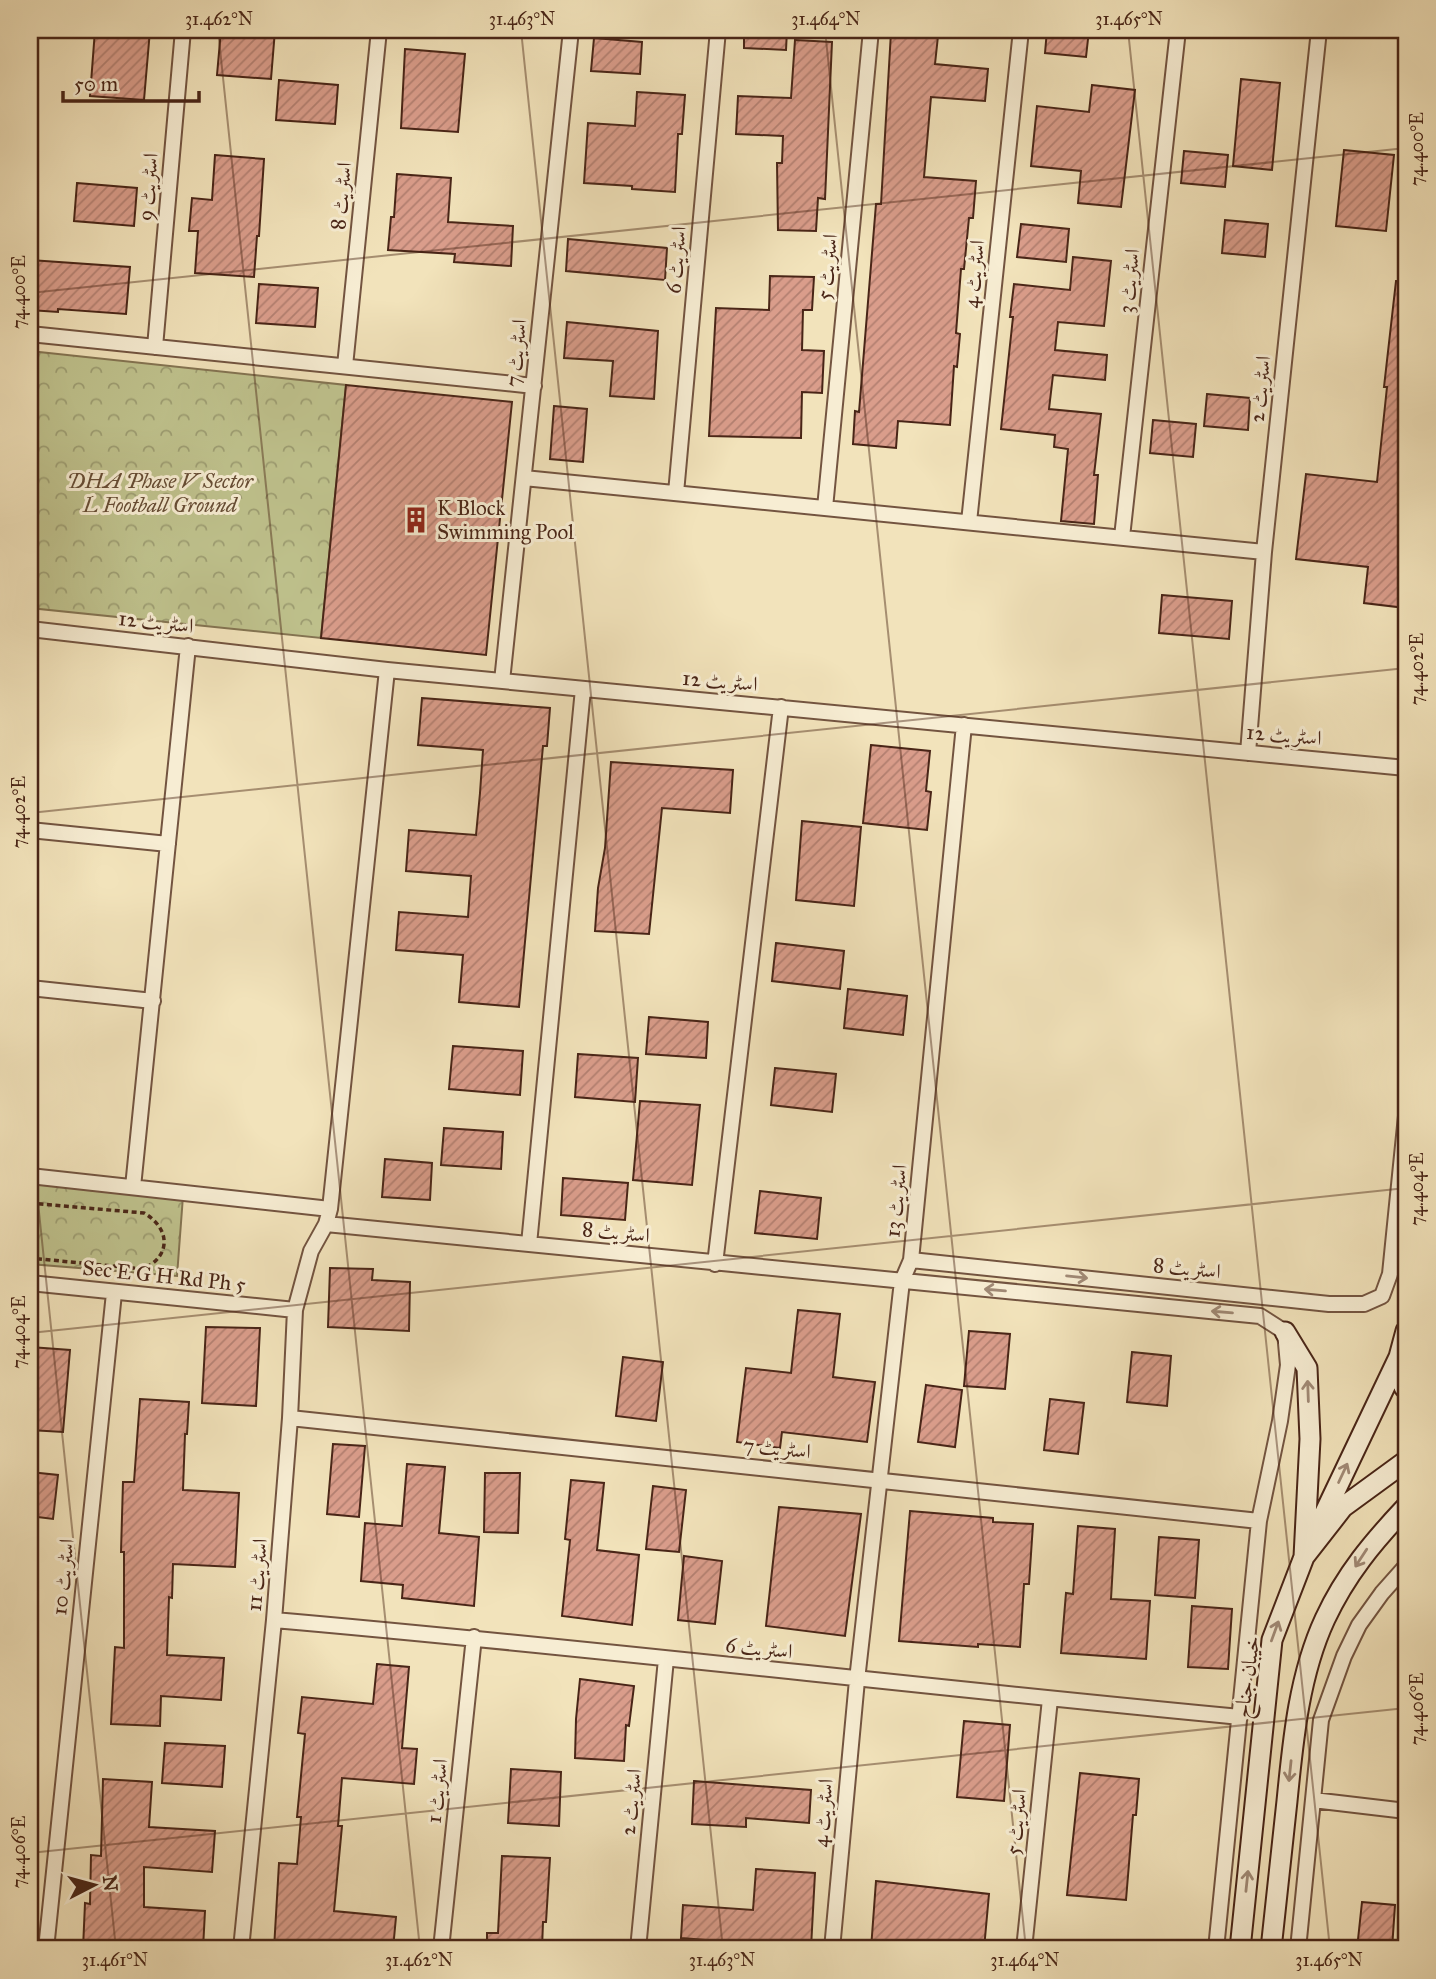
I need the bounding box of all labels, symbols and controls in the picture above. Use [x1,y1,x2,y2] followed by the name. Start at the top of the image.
[185,8,253,30] text: 31.462°N
[489,8,555,30] text: 31.463°N
[791,8,861,30] text: 31.464°N
[1095,8,1163,30] text: 31.465°N
[63,60,200,104] scale bar
[74,71,119,97] text: 50 m
[1406,112,1428,186] text: 74.400°E
[132,152,164,222] street label: اسٹریٹ 9
[325,161,357,231] street label: اسٹریٹ 8
[660,225,692,295] street label: اسٹریٹ 6
[811,233,843,301] street label: اسٹریٹ 5
[957,239,991,309] street label: اسٹریٹ 4
[1113,247,1145,315] street label: اسٹریٹ 3
[8,255,30,329] text: 74.400°E
[500,318,532,388] street label: اسٹریٹ 7
[1244,354,1276,424] street label: اسٹریٹ 2
[67,468,254,518] park label: DHA Phase V Sector L Football Ground
[437,495,574,545] place label: K Block Swimming Pool
[401,505,431,535] building icon: K Block Swimming Pool
[117,605,195,639] street label: اسٹریٹ 12
[1406,633,1428,705] text: 74.402°E
[681,665,759,697] street label: اسٹریٹ 12
[1245,719,1323,751] street label: اسٹریٹ 12
[8,776,30,848] text: 74.402°E
[1406,1152,1428,1226] text: 74.404°E
[879,1163,913,1239] street label: اسٹریٹ 13
[581,1216,651,1248] street label: اسٹریٹ 8
[1152,1252,1222,1284] street label: اسٹریٹ 8
[81,1254,247,1298] street label: Sec E G H Rd Ph 5
[1065,1271,1087,1284] one-way arrow
[984,1283,1007,1296] one-way arrow
[8,1295,30,1369] text: 74.404°E
[1211,1305,1234,1318] one-way arrow
[1301,1380,1314,1403] one-way arrow
[742,1432,812,1464] street label: اسٹریٹ 7
[1337,1463,1351,1484] one-way arrow
[46,1537,80,1617] street label: اسٹریٹ 10
[241,1537,273,1613] street label: اسٹریٹ 11
[1354,1548,1368,1567] one-way arrow
[1270,1621,1283,1643] one-way arrow
[724,1632,794,1664] street label: اسٹریٹ 6
[1228,1634,1272,1721] street label: خیبان جناح
[1406,1673,1428,1745] text: 74.406°E
[421,1757,453,1825] street label: اسٹریٹ 1
[1283,1759,1296,1782] one-way arrow
[615,1767,647,1837] street label: اسٹریٹ 2
[807,1778,839,1848] street label: اسٹریٹ 4
[1000,1788,1032,1856] street label: اسٹریٹ 5
[8,1816,30,1888] text: 74.406°E
[60,1850,130,1920] north arrow
[1241,1871,1254,1893] one-way arrow
[98,1874,123,1892] text: N
[82,1949,148,1971] text: 31.461°N
[385,1949,453,1971] text: 31.462°N
[689,1949,755,1971] text: 31.463°N
[990,1949,1060,1971] text: 31.464°N
[1295,1949,1363,1971] text: 31.465°N

